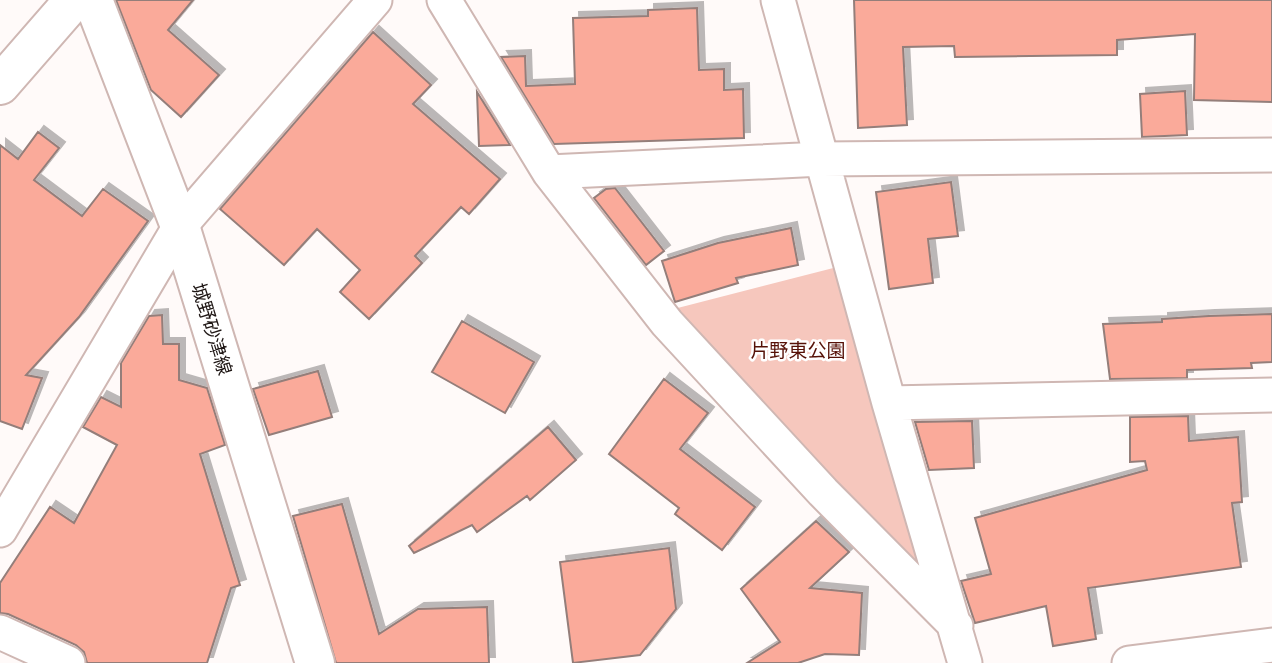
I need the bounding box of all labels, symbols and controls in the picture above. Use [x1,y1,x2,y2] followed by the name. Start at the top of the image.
[188,280,236,378] street label: 城野砂津線
[750,339,846,361] park label: 片野東公園

